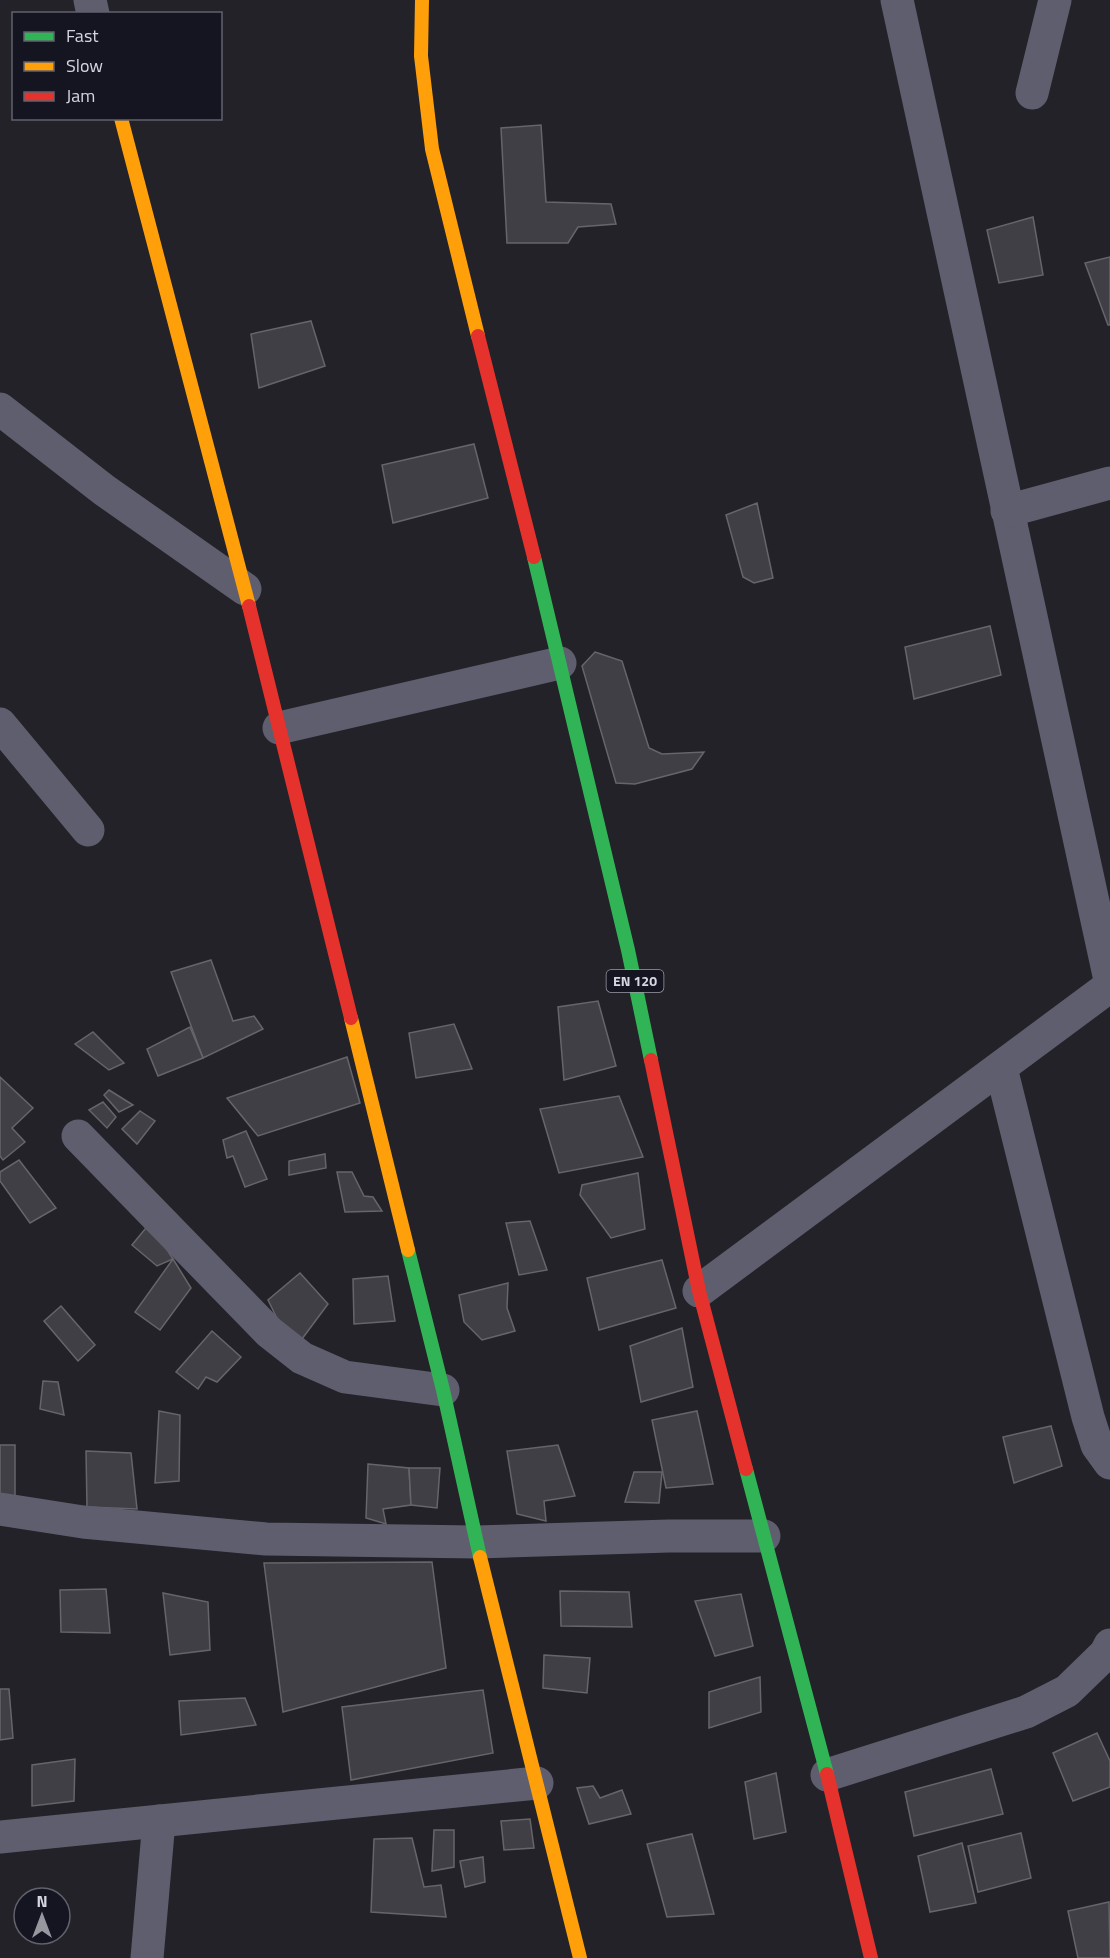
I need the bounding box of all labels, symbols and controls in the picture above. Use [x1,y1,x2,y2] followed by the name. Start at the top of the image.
[12,12,222,120] legend
[66,22,99,49] text: Fast
[66,52,103,79] text: Slow
[66,82,95,109] text: Jam
[606,970,664,992] road number: EN 120
[12,1886,72,1946] north arrow
[36,1889,48,1913] text: N

